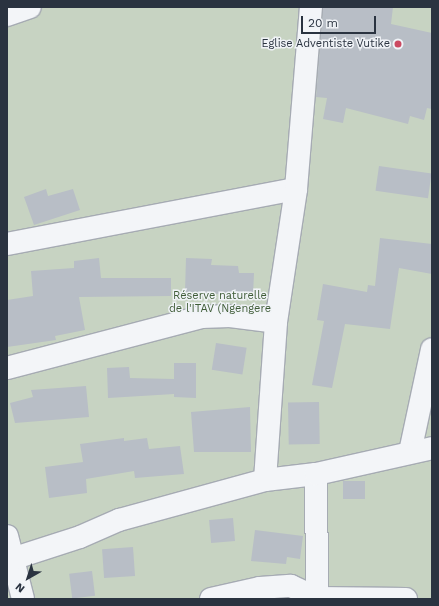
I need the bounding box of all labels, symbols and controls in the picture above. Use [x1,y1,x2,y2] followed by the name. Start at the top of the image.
[303,8,378,34] scale bar
[308,16,338,30] text: 20 m
[261,37,390,51] place label: Eglise Adventiste Vutike
[393,39,403,49] marker: Eglise Adventiste Vutike
[169,290,271,316] park label: Réserve naturelle de l'ITAV (Ngengere
[8,558,48,598] north arrow
[13,580,27,595] text: N

